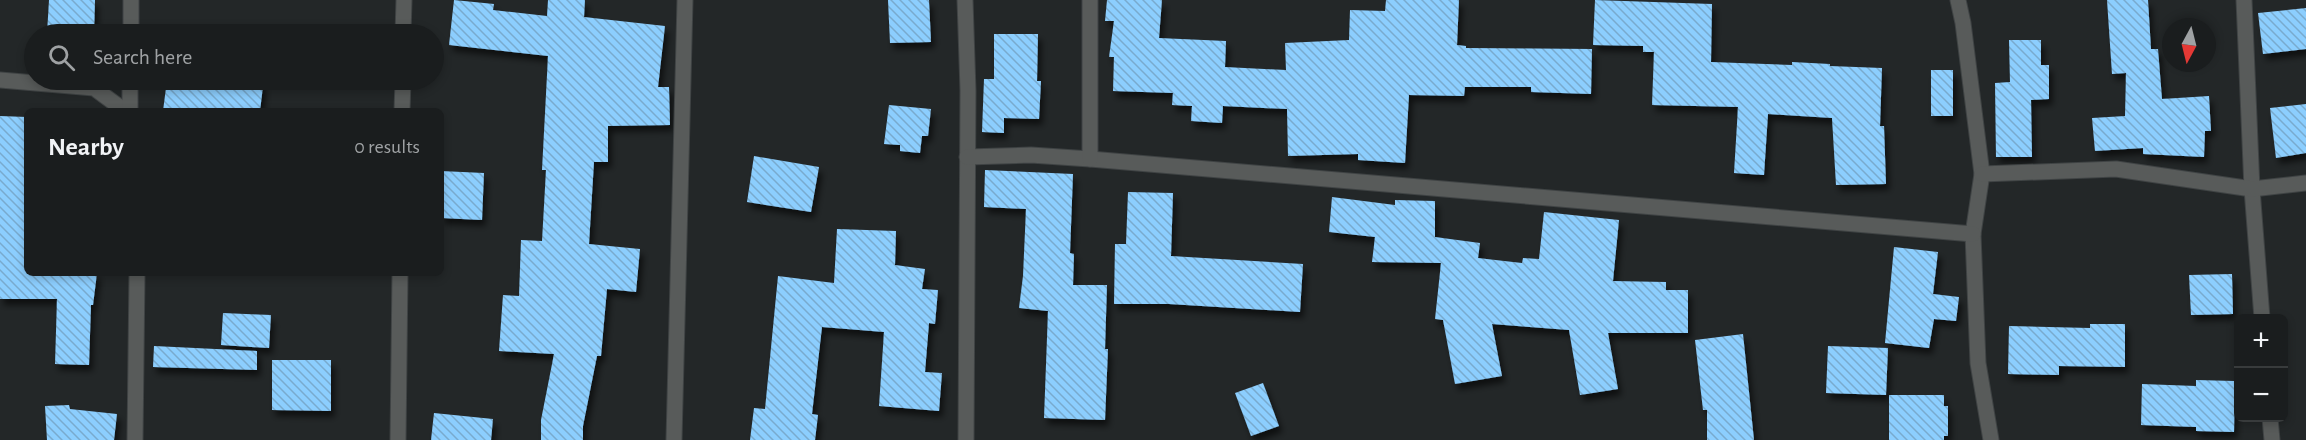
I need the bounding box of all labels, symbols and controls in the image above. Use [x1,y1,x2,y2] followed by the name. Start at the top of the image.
[2162,18,2216,72] north arrow
[24,24,444,90] search box
[45,41,78,74] icon: search
[93,46,192,68] text: Search here
[48,134,124,160] text: Nearby
[354,137,420,157] text: 0 results
[2234,314,2288,422] map controls
[2234,314,2288,368] button: +
[2234,368,2288,422] button: −

